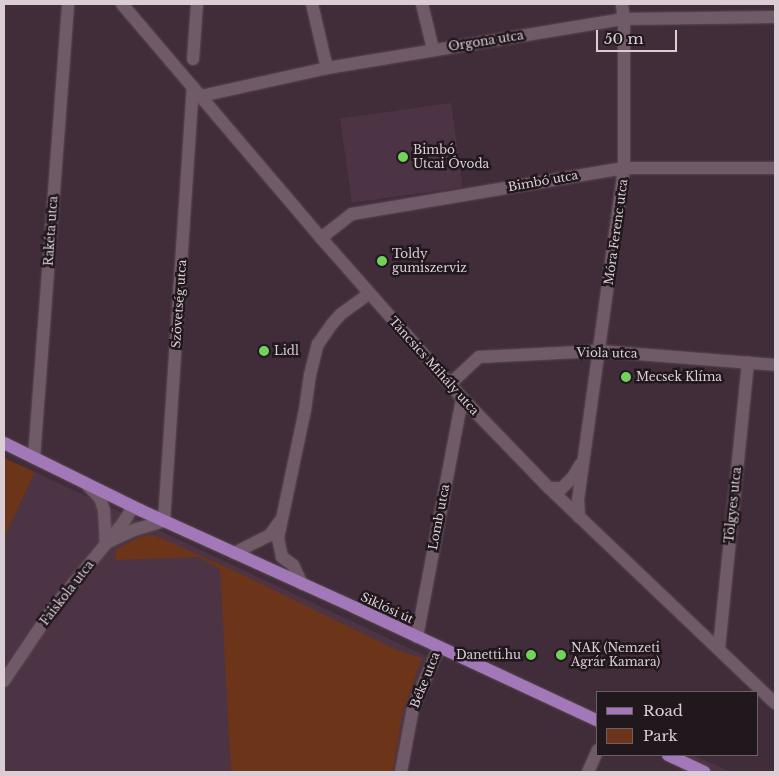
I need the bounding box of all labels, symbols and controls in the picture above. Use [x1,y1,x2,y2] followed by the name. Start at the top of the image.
[599,20,680,52] scale bar
[447,28,525,54] street label: Orgona utca
[604,29,644,48] text: 50 m
[413,143,489,171] place label: Bimbó Utcai Óvoda
[397,151,409,163] marker: Bimbó Utcai Óvoda
[507,168,579,194] street label: Bimbó utca
[601,178,631,286] street label: Móra Ferenc utca
[41,195,61,267] street label: Rakéta utca
[392,247,467,275] place label: Toldy gumiszerviz
[376,255,388,267] marker: Toldy gumiszerviz
[169,259,189,349] street label: Szövetség utca
[386,314,482,418] street label: Táncsics Mihály utca
[274,344,299,358] place label: Lidl
[258,345,270,357] marker: Lidl
[576,345,638,361] street label: Viola utca
[636,370,722,384] place label: Mecsek Klíma
[620,371,632,383] marker: Mecsek Klíma
[722,466,744,544] street label: Tölgyes utca
[426,483,452,551] street label: Lomb utca
[37,558,97,628] street label: Faiskola utca
[358,590,416,626] street label: Siklósi út
[571,641,661,669] place label: NAK (Nemzeti Agrár Kamara)
[456,648,521,662] place label: Danetti.hu
[525,649,537,661] marker: Danetti.hu
[555,649,567,661] marker: NAK (Nemzeti Agrár Kamara)
[407,650,443,710] street label: Béke utca
[596,691,759,756] legend
[643,701,683,720] text: Road
[643,726,678,745] text: Park

